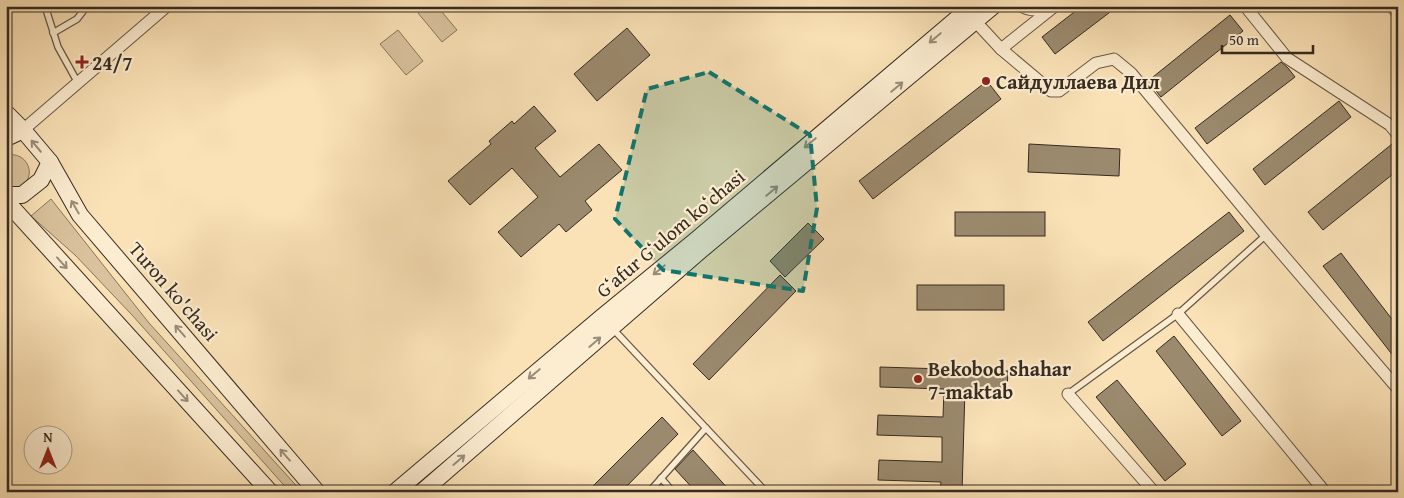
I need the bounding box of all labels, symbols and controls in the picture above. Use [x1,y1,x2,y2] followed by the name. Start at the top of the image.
[1222,22,1313,54] scale bar
[1229,29,1260,50] text: 50 m
[928,32,941,43] one-way arrow
[92,48,133,77] place label: 24/7
[76,56,88,68] marker: 24/7
[996,67,1160,96] place label: Сайдуллаева Дил
[980,75,992,87] marker: Сайдуллаева Дил
[890,82,903,93] one-way arrow
[804,137,817,148] one-way arrow
[31,140,42,153] one-way arrow
[589,162,751,304] street label: Gʻafur Gʻulom koʻchasi
[765,186,778,197] one-way arrow
[70,200,80,214] one-way arrow
[122,235,226,347] street label: Turon ko'chasi
[57,256,68,269] one-way arrow
[653,264,666,275] one-way arrow
[174,325,185,338] one-way arrow
[588,337,601,348] one-way arrow
[928,354,1071,406] place label: Bekobod shahar 7-maktab
[528,368,541,379] one-way arrow
[912,373,924,385] marker: Bekobod shahar 7-maktab
[177,390,189,403] one-way arrow
[22,426,72,476] north arrow
[43,427,53,447] text: N
[279,448,291,461] one-way arrow
[452,454,465,466] one-way arrow

